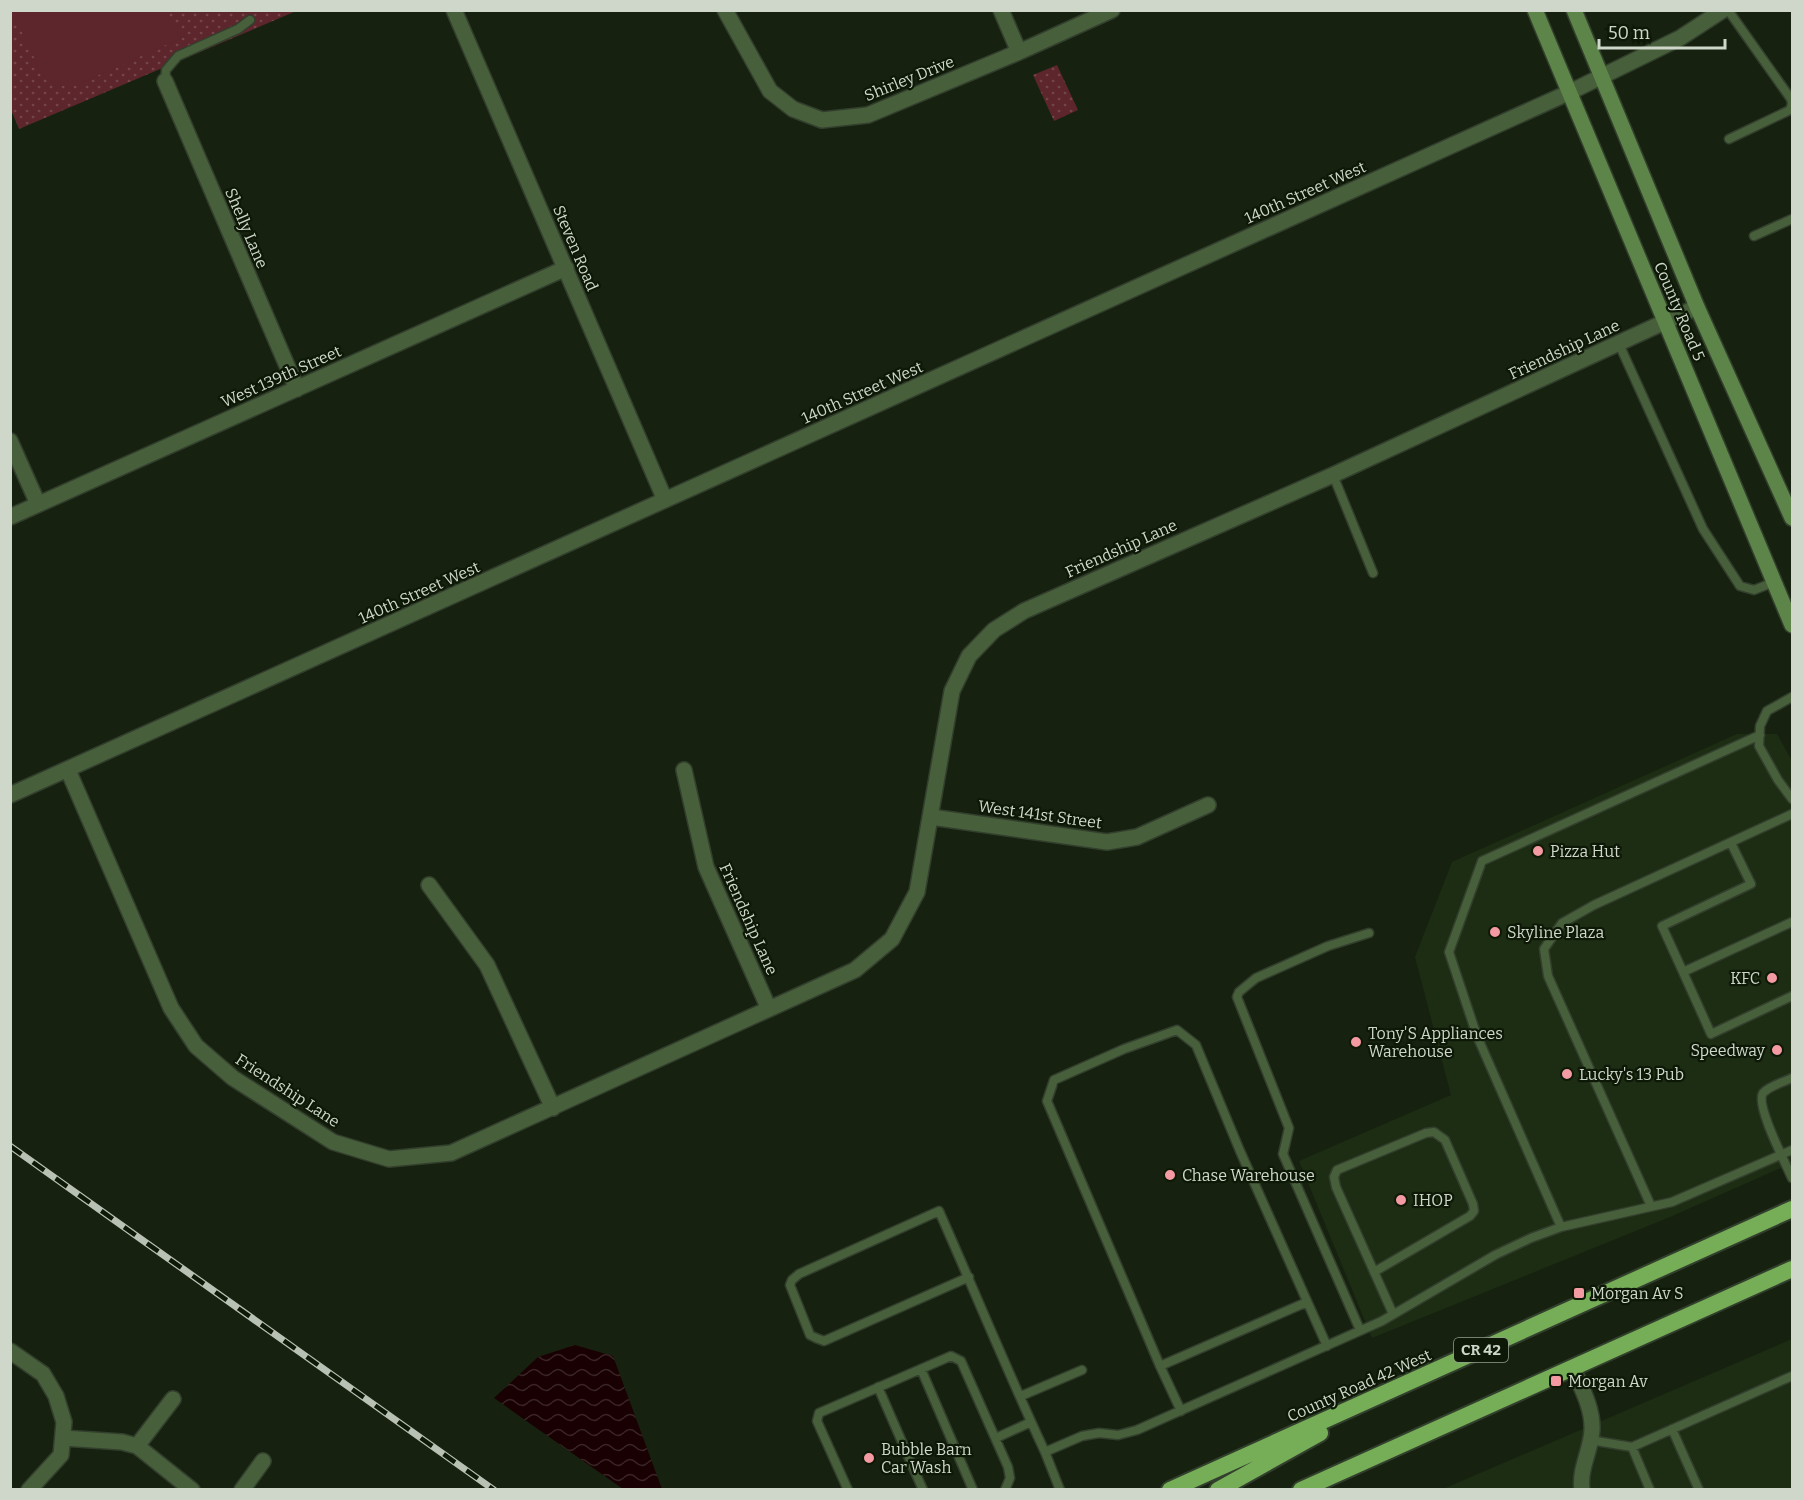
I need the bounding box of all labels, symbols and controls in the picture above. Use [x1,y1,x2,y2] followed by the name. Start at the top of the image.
[1599,12,1725,50] scale bar
[1608,22,1650,44] text: 50 m
[861,52,957,105] street label: Shirley Drive
[1242,157,1369,228] street label: 140th Street West
[221,185,272,271] street label: Shelly Lane
[549,202,602,294] street label: Steven Road
[1650,259,1709,364] street label: County Road 5
[1506,315,1623,383] street label: Friendship Lane
[218,341,344,411] street label: West 139th Street
[799,357,926,428] street label: 140th Street West
[1062,515,1180,582] street label: Friendship Lane
[356,557,483,628] street label: 140th Street West
[977,796,1103,833] street label: West 141st Street
[1550,842,1620,861] place label: Pizza Hut
[1531,844,1545,858] marker: Pizza Hut
[715,860,782,978] street label: Friendship Lane
[1507,923,1604,942] place label: Skyline Plaza
[1488,925,1502,939] marker: Skyline Plaza
[1730,969,1760,988] place label: KFC
[1765,971,1779,985] marker: KFC
[1368,1024,1503,1061] place label: Tony'S Appliances Warehouse
[1349,1035,1363,1049] marker: Tony'S Appliances Warehouse
[1690,1041,1766,1060] place label: Speedway
[1770,1043,1784,1057] marker: Speedway
[232,1050,343,1131] street label: Friendship Lane
[1579,1065,1684,1084] place label: Lucky's 13 Pub
[1560,1067,1574,1081] marker: Lucky's 13 Pub
[1182,1166,1315,1185] place label: Chase Warehouse
[1163,1168,1177,1182] marker: Chase Warehouse
[1413,1191,1453,1210] place label: IHOP
[1394,1193,1408,1207] marker: IHOP
[1591,1284,1684,1303] place label: Morgan Av S
[1572,1286,1586,1300] marker: Morgan Av S
[1454,1338,1508,1362] road number: CR 42
[1284,1345,1434,1426] street label: County Road 42 West
[1568,1372,1648,1391] place label: Morgan Av
[1549,1374,1563,1388] marker: Morgan Av
[881,1440,972,1477] place label: Bubble Barn Car Wash
[862,1451,876,1465] marker: Bubble Barn Car Wash

